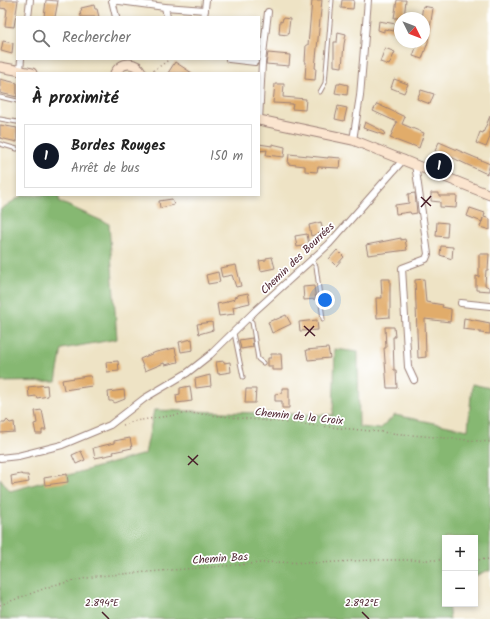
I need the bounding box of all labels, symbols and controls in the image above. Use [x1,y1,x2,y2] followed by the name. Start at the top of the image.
[394,12,430,48] north arrow
[16,16,260,60] search box
[62,26,130,50] text: Rechercher
[30,27,52,49] icon: search
[32,85,119,112] text: À proximité
[71,134,166,158] text: Bordes Rouges
[44,146,48,167] text: 1
[210,146,243,167] text: 150 m
[426,151,452,181] pin: 1
[71,158,140,179] text: Arrêt de bus
[256,218,339,299] street label: Chemin des Bourrées
[315,290,335,310] your location
[254,403,344,431] street label: Chemin de la Croix
[442,535,478,607] map controls
[442,535,478,571] button: +
[192,548,249,570] street label: Chemin Bas
[442,571,478,607] button: −
[85,595,120,611] text: 2.894°E
[345,595,380,611] text: 2.892°E

